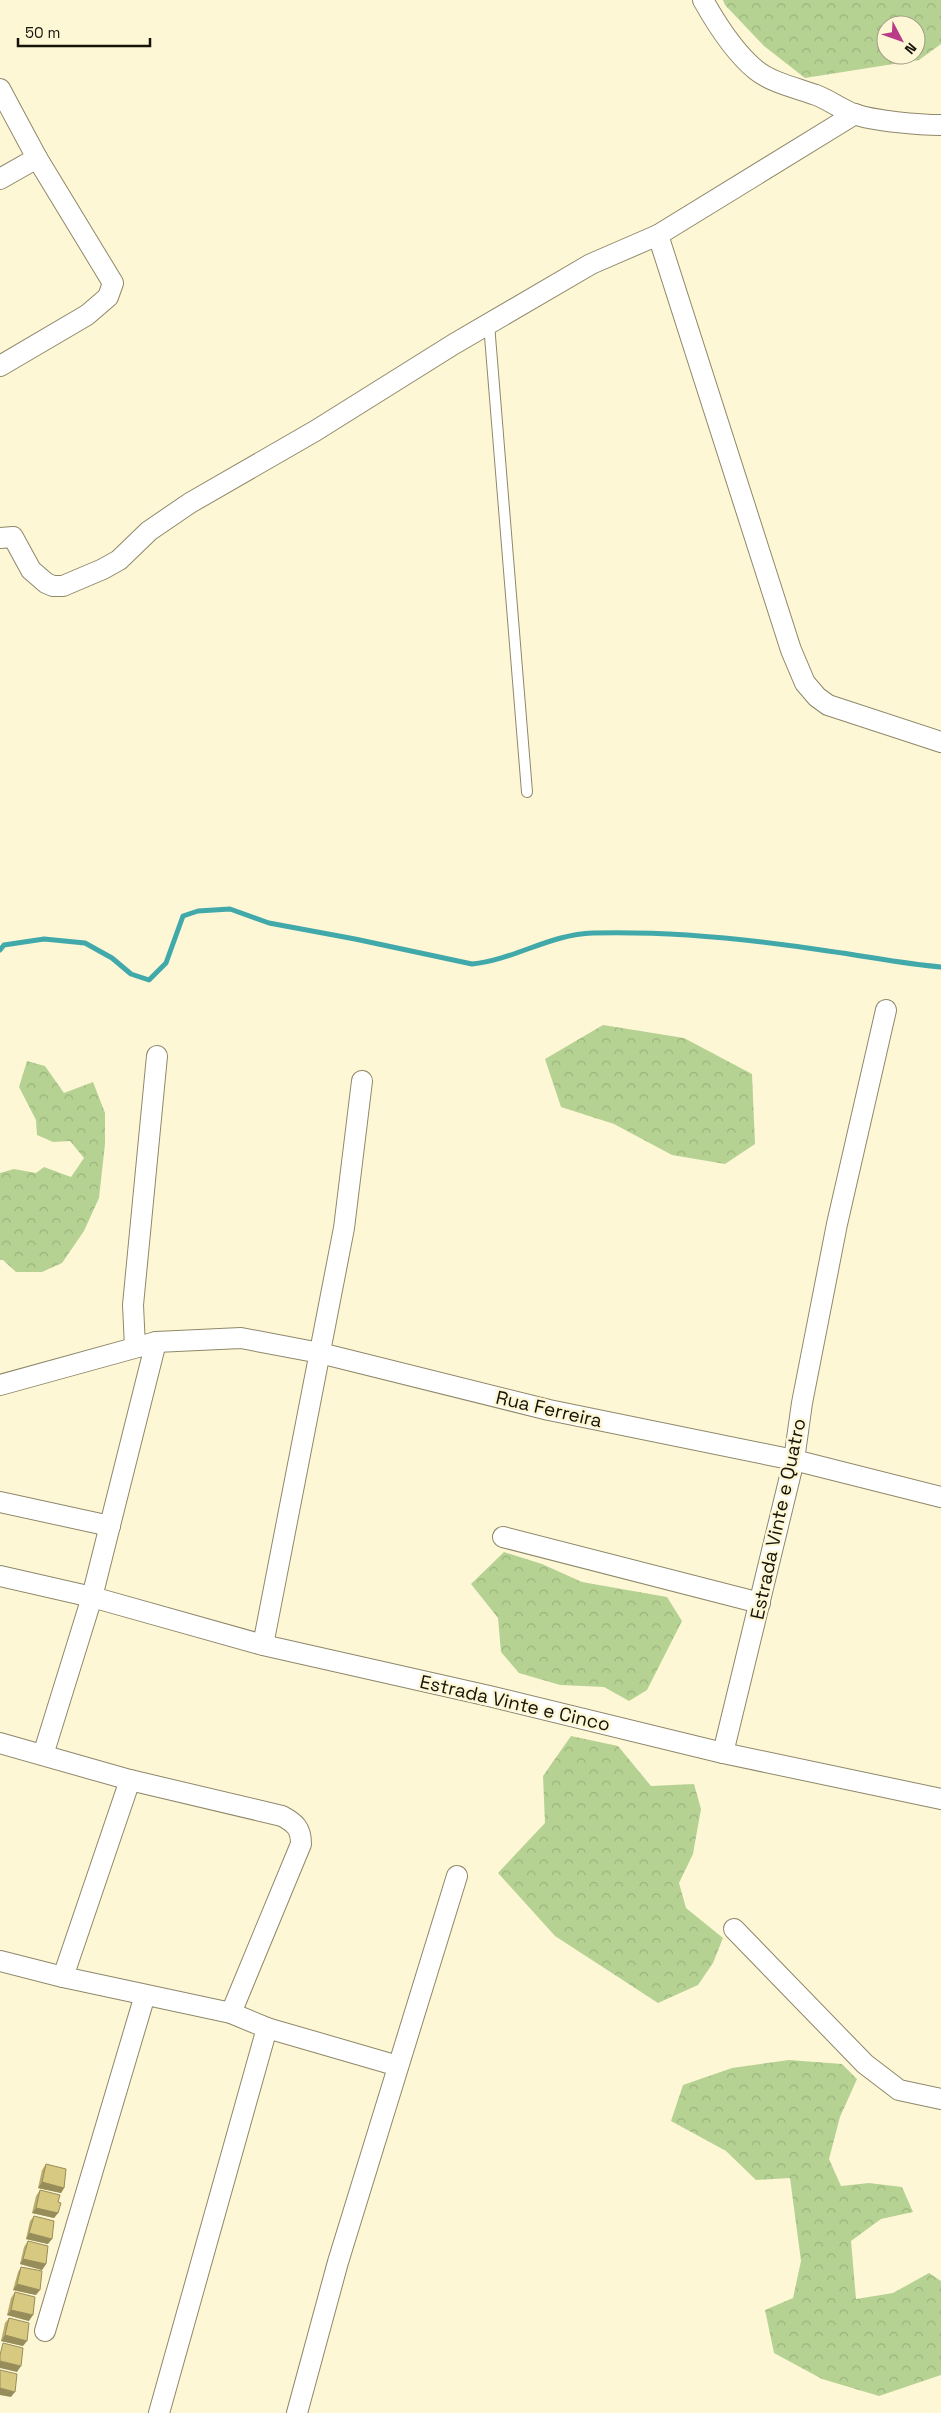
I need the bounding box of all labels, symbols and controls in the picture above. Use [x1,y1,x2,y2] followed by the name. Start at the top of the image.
[18,15,150,47] scale bar
[876,15,926,65] north arrow
[25,23,60,42] text: 50 m
[901,39,921,58] text: N
[493,1385,605,1433] street label: Rua Ferreira
[744,1416,812,1622] street label: Estrada Vinte e Quatro
[417,1669,613,1737] street label: Estrada Vinte e Cinco

